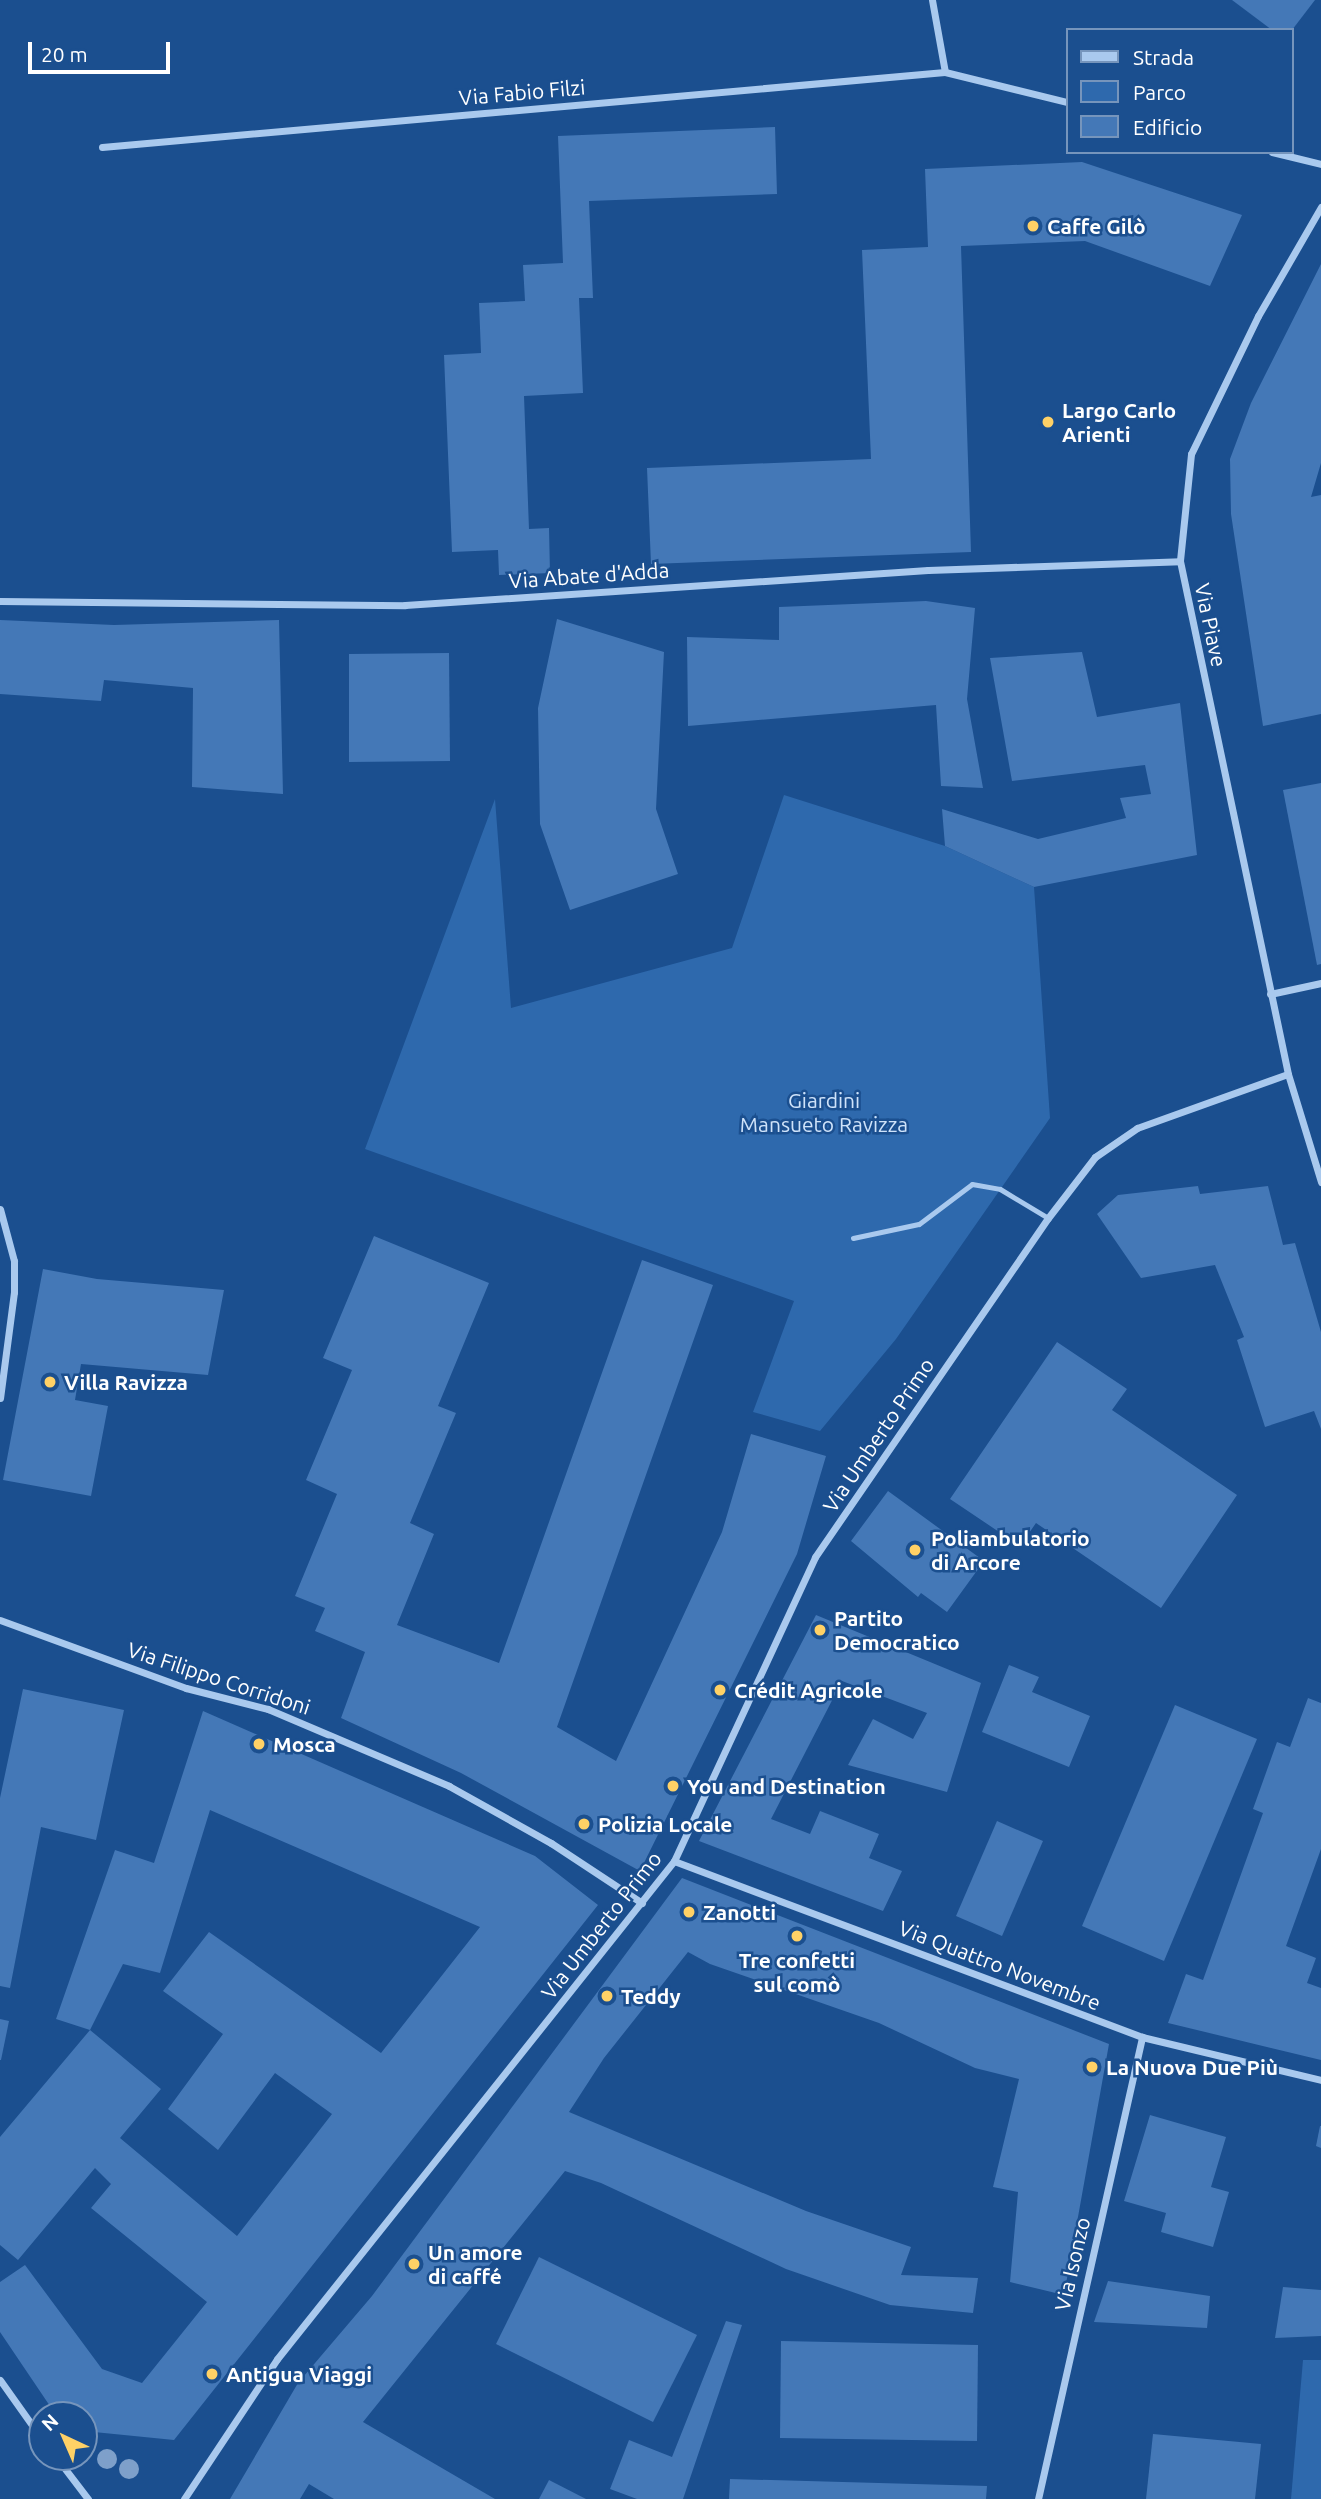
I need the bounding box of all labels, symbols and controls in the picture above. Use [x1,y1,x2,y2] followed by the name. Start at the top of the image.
[32,28,173,72] scale bar
[1066,28,1293,154] legend
[41,42,88,66] text: 20 m
[1133,45,1194,69] text: Strada
[458,74,586,110] street label: Via Fabio Filzi
[1133,80,1186,104] text: Parco
[1133,115,1202,139] text: Edificio
[1047,213,1146,239] place label: Caffe Gilò
[1025,218,1041,234] marker: Caffe Gilò
[1062,397,1176,447] place label: Largo Carlo Arienti
[1040,414,1056,430] marker: Largo Carlo Arienti
[508,557,670,593] street label: Via Abate d'Adda
[1190,581,1232,669] street label: Via Piave
[740,1087,908,1137] park label: Giardini Mansueto Ravizza
[817,1353,939,1517] street label: Via Umberto Primo
[64,1369,188,1395] place label: Villa Ravizza
[42,1374,58,1390] marker: Villa Ravizza
[931,1525,1090,1575] place label: Poliambulatorio di Arcore
[905,1540,925,1560] marker: Poliambulatorio di Arcore
[834,1605,960,1655] place label: Partito Democratico
[812,1622,828,1638] marker: Partito Democratico
[124,1637,314,1719] street label: Via Filippo Corridoni
[734,1677,883,1703] place label: Crédit Agricole
[712,1682,728,1698] marker: Crédit Agricole
[273,1731,336,1757] place label: Mosca
[251,1736,267,1752] marker: Mosca
[687,1773,886,1799] place label: You and Destination
[665,1778,681,1794] marker: You and Destination
[598,1811,732,1837] place label: Polizia Locale
[576,1816,592,1832] marker: Polizia Locale
[536,1846,666,2004] street label: Via Umberto Primo
[703,1899,776,1925] place label: Zanotti
[681,1904,697,1920] marker: Zanotti
[895,1915,1105,2015] street label: Via Quattro Novembre
[789,1928,805,1944] marker: Tre confetti sul comò
[739,1947,855,1997] place label: Tre confetti sul comò
[621,1983,681,2009] place label: Teddy
[599,1988,615,2004] marker: Teddy
[1106,2054,1278,2080] place label: La Nuova Due Più
[1084,2059,1100,2075] marker: La Nuova Due Più
[1049,2215,1095,2313] street label: Via Isonzo
[428,2239,523,2289] place label: Un amore di caffé
[406,2256,422,2272] marker: Un amore di caffé
[226,2361,372,2387] place label: Antigua Viaggi
[204,2366,220,2382] marker: Antigua Viaggi
[28,2401,98,2471] north arrow
[37,2409,63,2435] text: N

